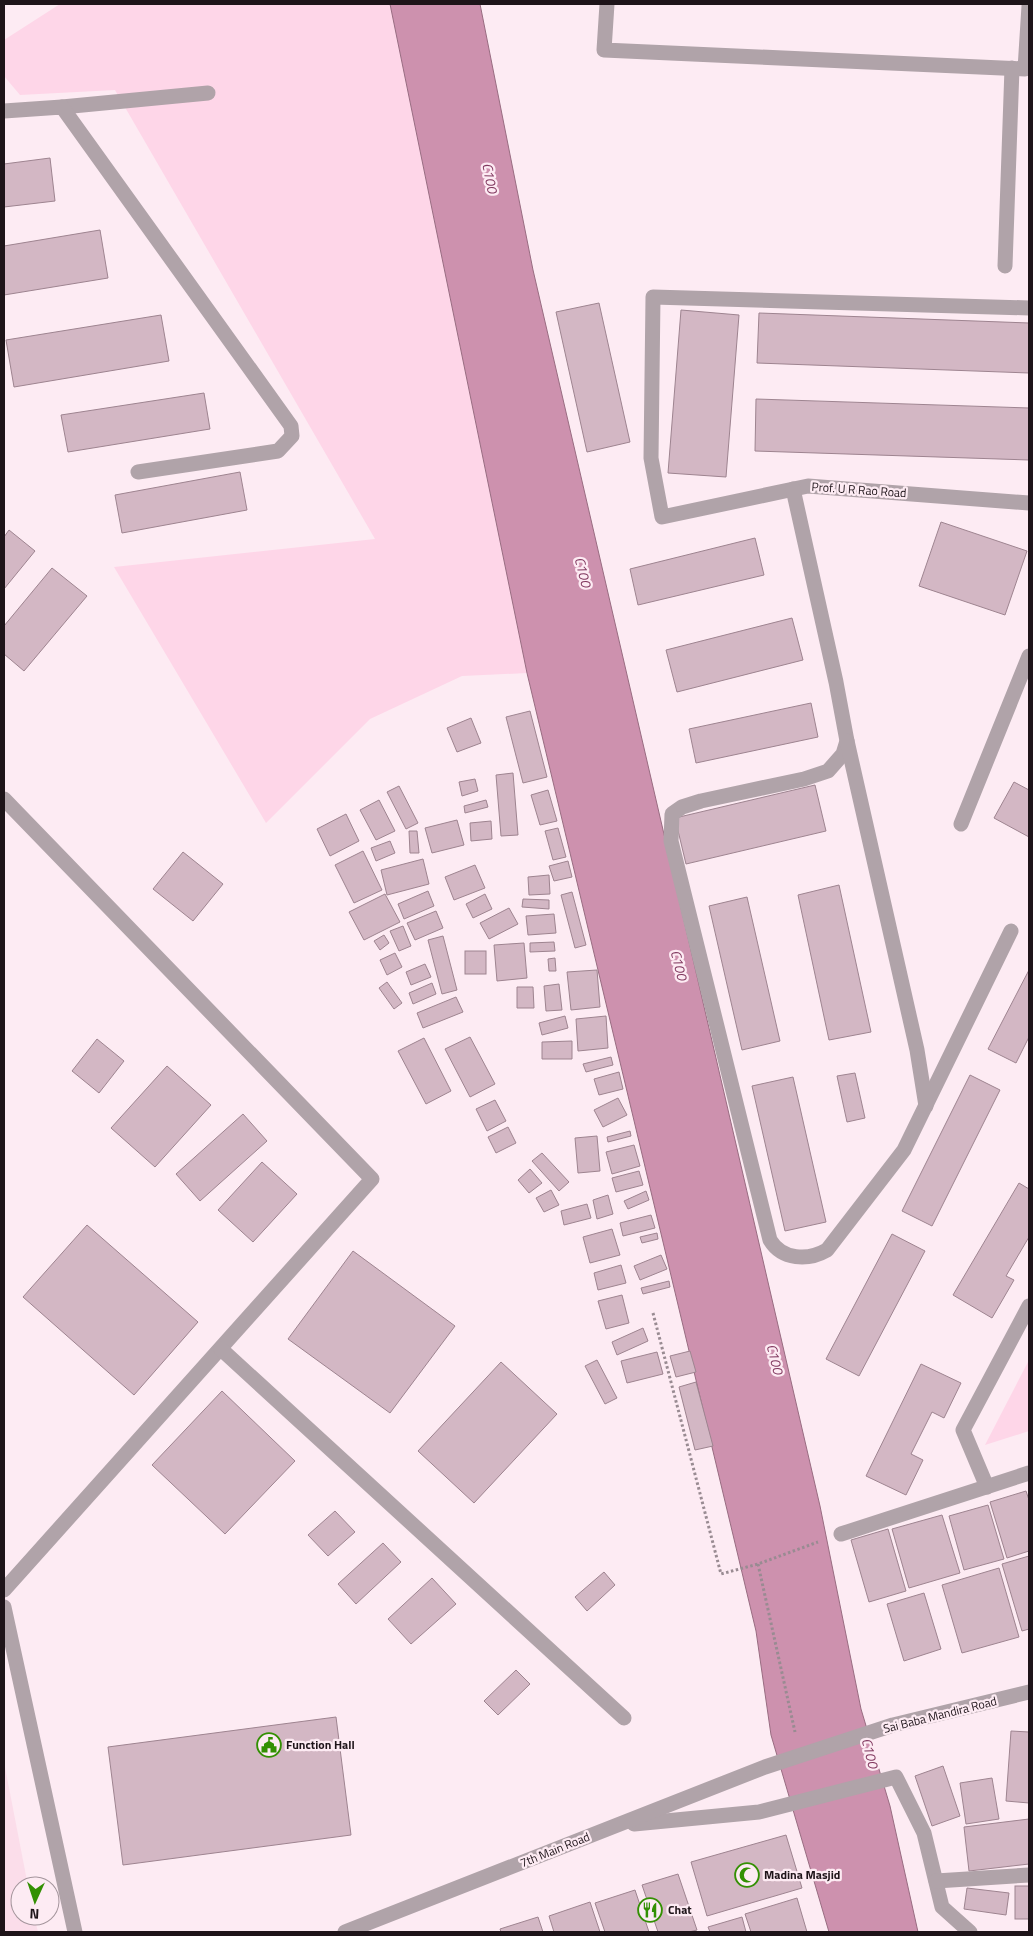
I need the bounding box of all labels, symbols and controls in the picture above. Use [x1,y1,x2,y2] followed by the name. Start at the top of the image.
[477,161,504,196] water label: C100
[811,477,907,502] street label: Prof. U R Rao Road
[570,555,598,590] water label: C100
[666,948,694,983] water label: C100
[762,1342,790,1377] water label: C100
[881,1691,999,1738] street label: Sai Baba Mandira Road
[256,1732,282,1758] public building icon: Function Hall
[286,1735,355,1754] place label: Function Hall
[857,1736,885,1771] water label: C100
[517,1827,593,1872] street label: 7th Main Road
[734,1862,760,1888] mosque icon: Madina Masjid
[764,1865,840,1884] place label: Madina Masjid
[10,1876,60,1926] north arrow
[637,1897,663,1923] restaurant icon: Chat
[668,1900,692,1919] place label: Chat
[29,1904,40,1925] text: N

